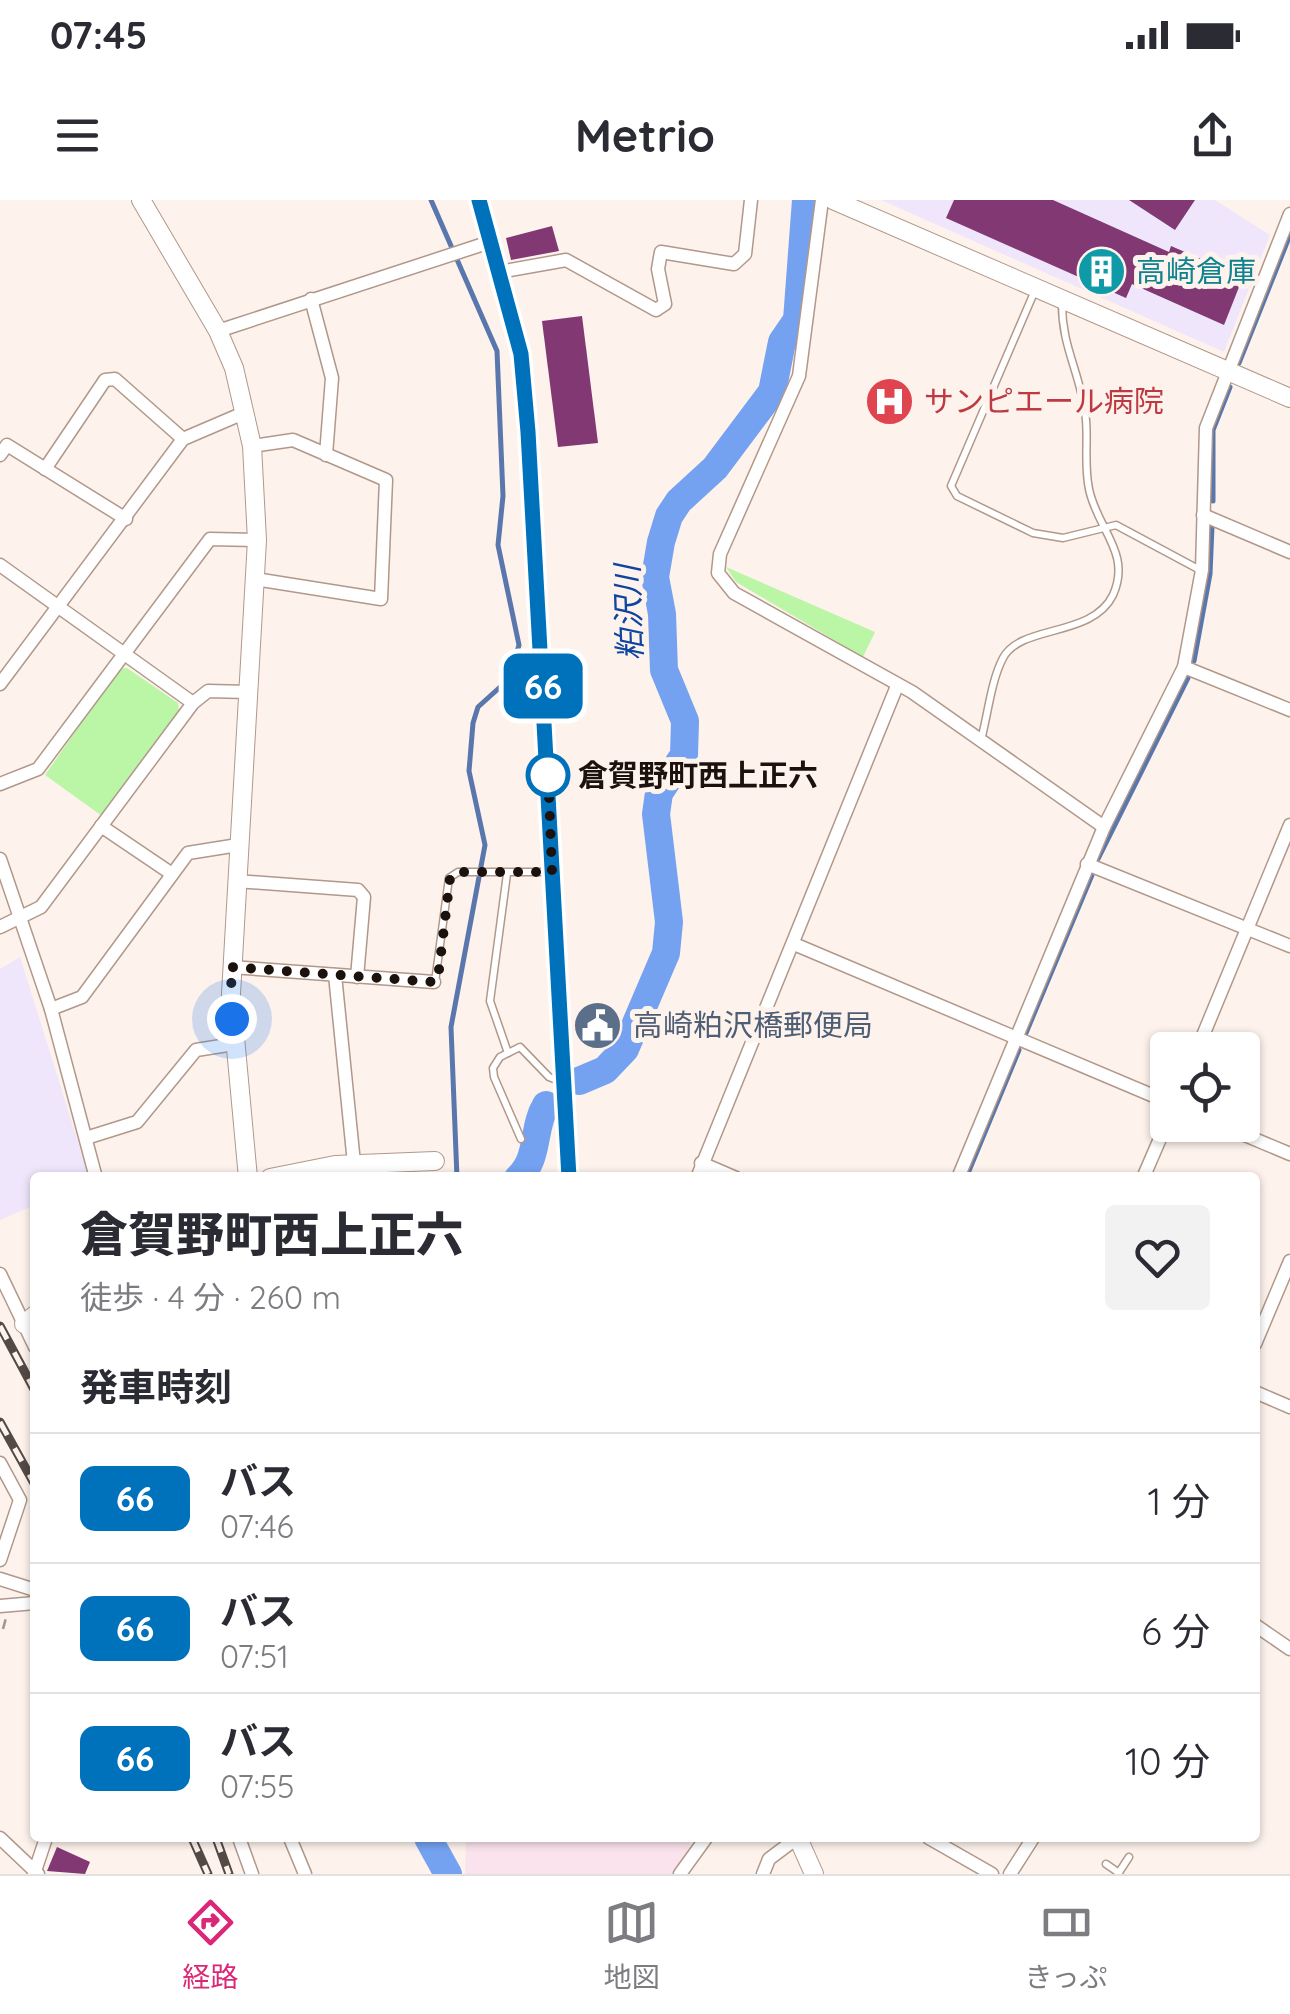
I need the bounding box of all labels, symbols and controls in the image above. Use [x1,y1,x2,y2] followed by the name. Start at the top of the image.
[50,11,147,59] text: 07:45
[575,107,715,163] text: Metrio
[50,108,105,163] icon: menu
[1185,108,1240,163] icon: share
[1075,245,1127,297] building icon: 高崎倉庫
[1136,252,1256,290] place label: 高崎倉庫
[863,375,915,427] hospital icon: サンピエール病院
[924,382,1164,420] place label: サンピエール病院
[606,561,650,662] water label: 粕沢川
[498,654,588,718] line badge: 66
[524,664,562,708] text: 66
[527,754,569,796] marker: 倉賀野町西上正六
[578,756,818,794] place label: 倉賀野町西上正六
[207,994,257,1044] your location
[572,999,624,1051] public building icon: 高崎粕沢橋郵便局
[633,1006,873,1044] place label: 高崎粕沢橋郵便局
[1150,1032,1260,1142] map controls
[1150,1032,1260,1142] button: locate
[80,1204,464,1264] text: 倉賀野町西上正六
[1105,1205,1210,1310] button: heart
[80,1277,341,1317] text: 徒歩 · 4 分 · 260 m
[80,1363,232,1411] text: 発車時刻
[220,1457,296,1505] text: バス
[116,1476,154,1520] text: 66
[1148,1477,1210,1525] text: 1 分
[220,1506,294,1546] text: 07:46
[220,1587,296,1635] text: バス
[116,1606,154,1650] text: 66
[1141,1607,1210,1655] text: 6 分
[220,1636,289,1676] text: 07:51
[220,1717,296,1765] text: バス
[116,1736,154,1780] text: 66
[1125,1737,1210,1785] text: 10 分
[220,1766,295,1806] text: 07:55
[183,1895,239,1995] tab: 経路
[604,1895,660,1995] tab: 地図
[1025,1895,1107,1995] tab: きっぷ

